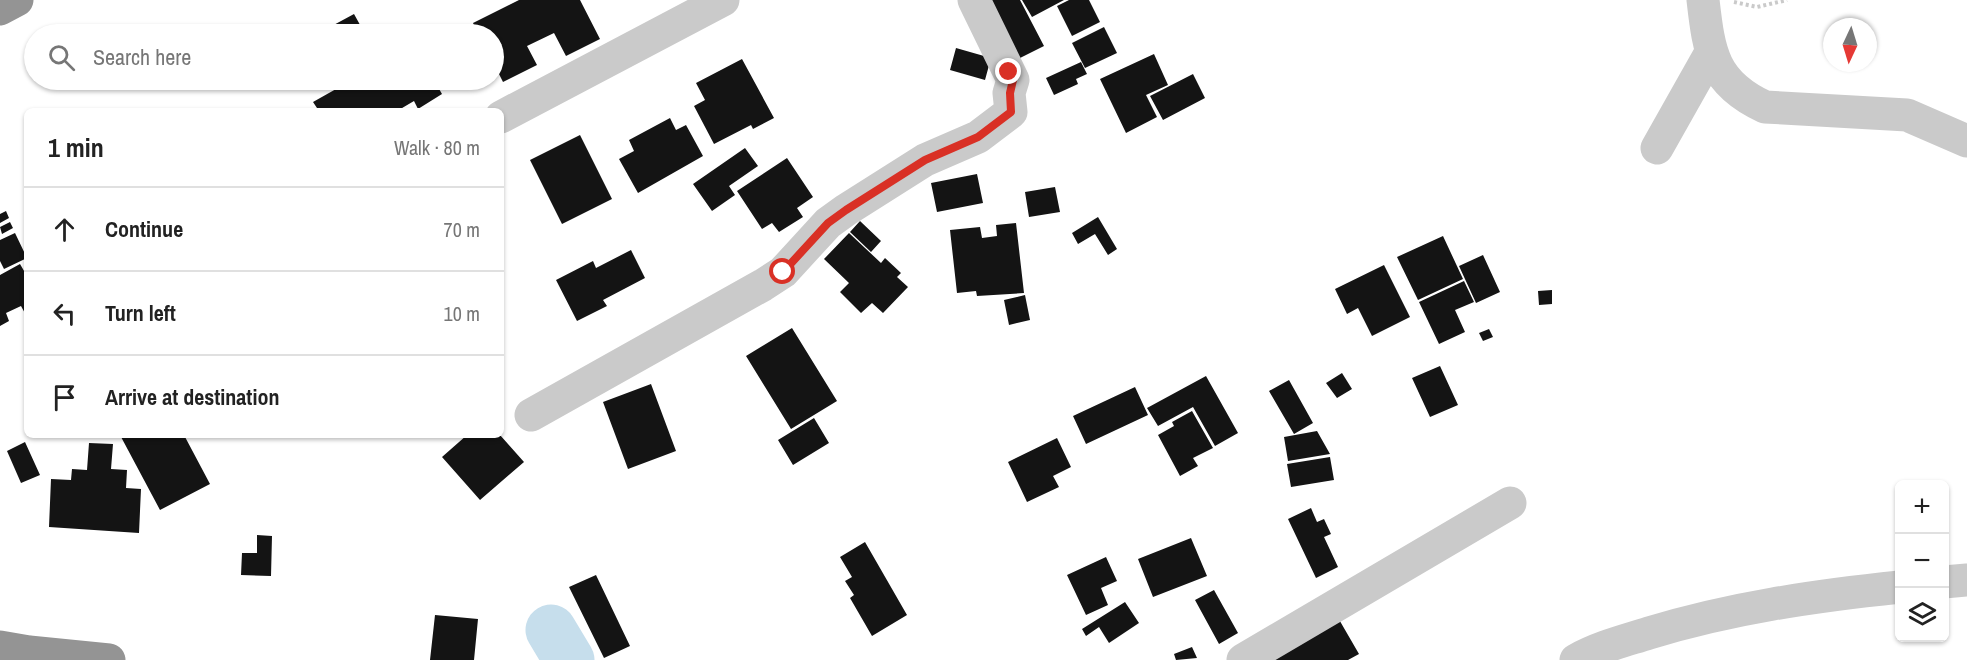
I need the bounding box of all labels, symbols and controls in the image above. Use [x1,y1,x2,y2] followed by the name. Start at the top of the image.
[1823,18,1877,72] north arrow
[24,24,504,90] search box
[45,41,78,74] icon: search
[93,42,191,72] text: Search here
[995,58,1021,84] route end
[48,130,104,165] text: 1 min
[394,134,480,161] text: Walk · 80 m
[48,213,81,246] icon: ahead
[105,214,183,244] text: Continue
[444,216,480,243] text: 70 m
[769,258,795,284] route start
[48,297,81,330] icon: left
[105,298,176,328] text: Turn left
[444,300,480,327] text: 10 m
[48,381,81,414] icon: arrive
[105,382,279,412] text: Arrive at destination
[1895,480,1949,642] map controls
[1895,480,1949,534] button: +
[1895,534,1949,588] button: −
[1895,588,1949,642] button: layers

